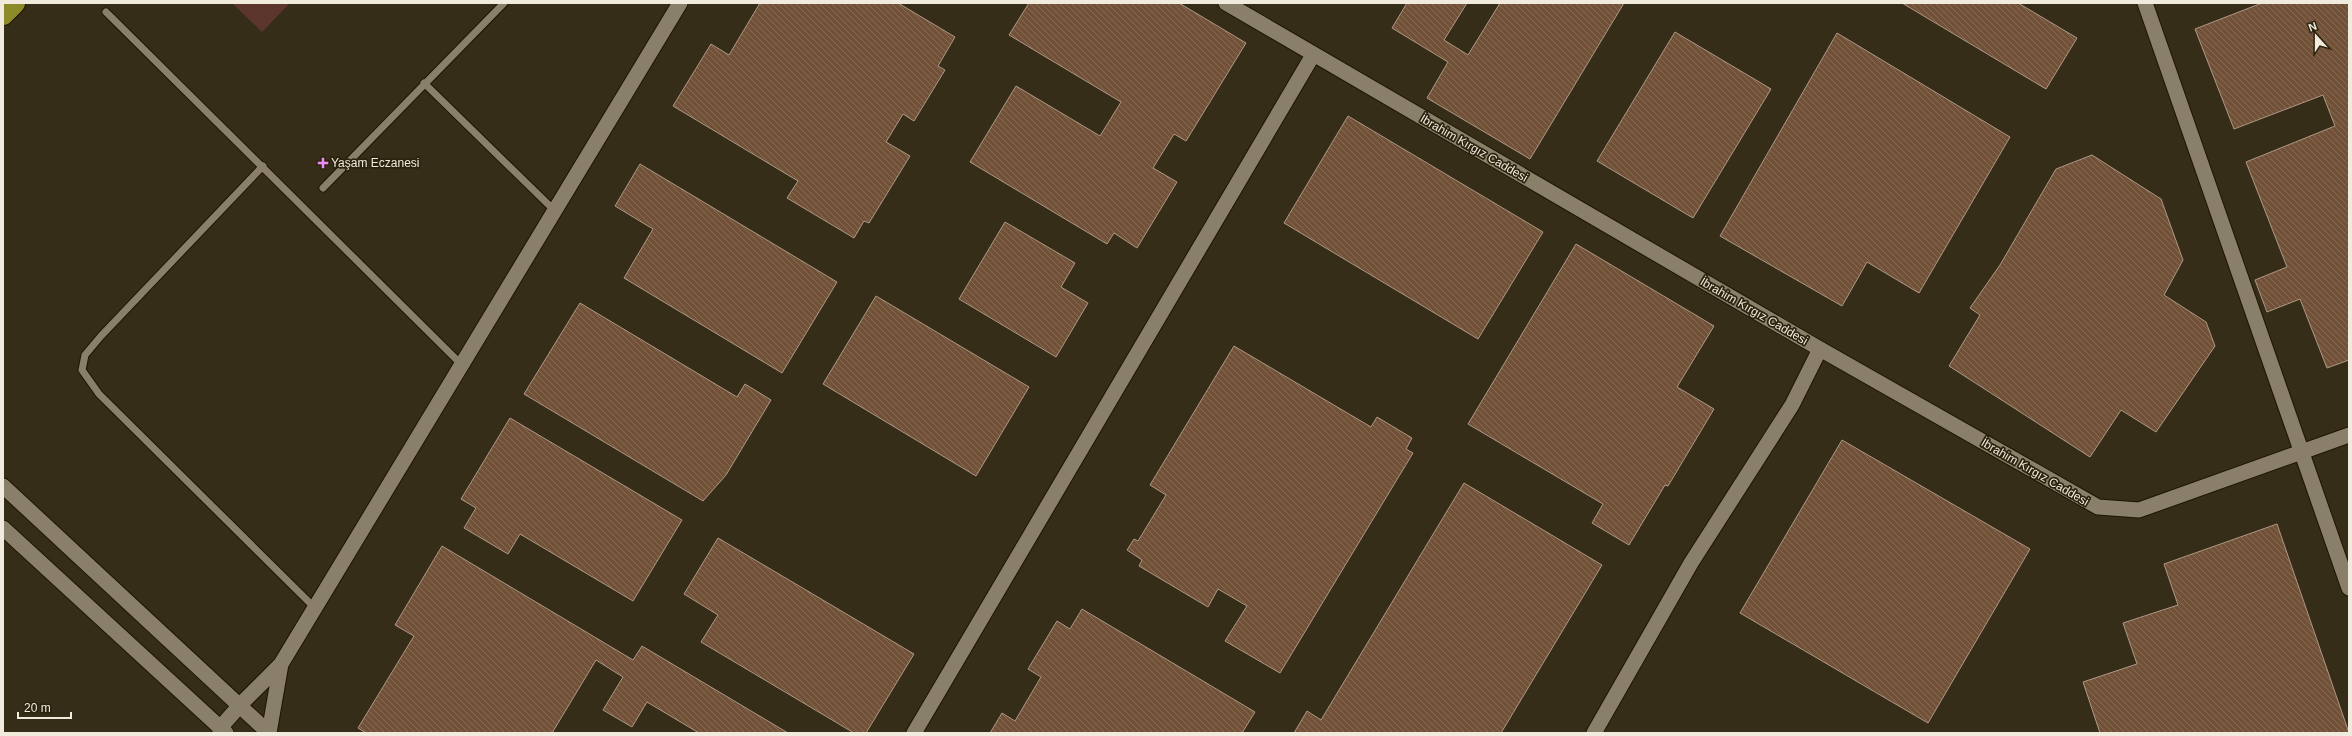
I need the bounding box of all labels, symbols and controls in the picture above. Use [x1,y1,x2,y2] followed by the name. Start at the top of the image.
[2296,16,2336,56] north arrow
[2307,20,2318,34] text: N
[1418,111,1530,185] street label: İbrahim Kırgız Caddesi
[331,156,419,170] place label: Yaşam Eczanesi
[318,158,328,168] marker: Yaşam Eczanesi
[1698,274,1810,348] street label: İbrahim Kırgız Caddesi
[1979,435,2091,509] street label: İbrahim Kırgız Caddesi
[18,694,71,720] scale bar
[24,701,51,715] text: 20 m

